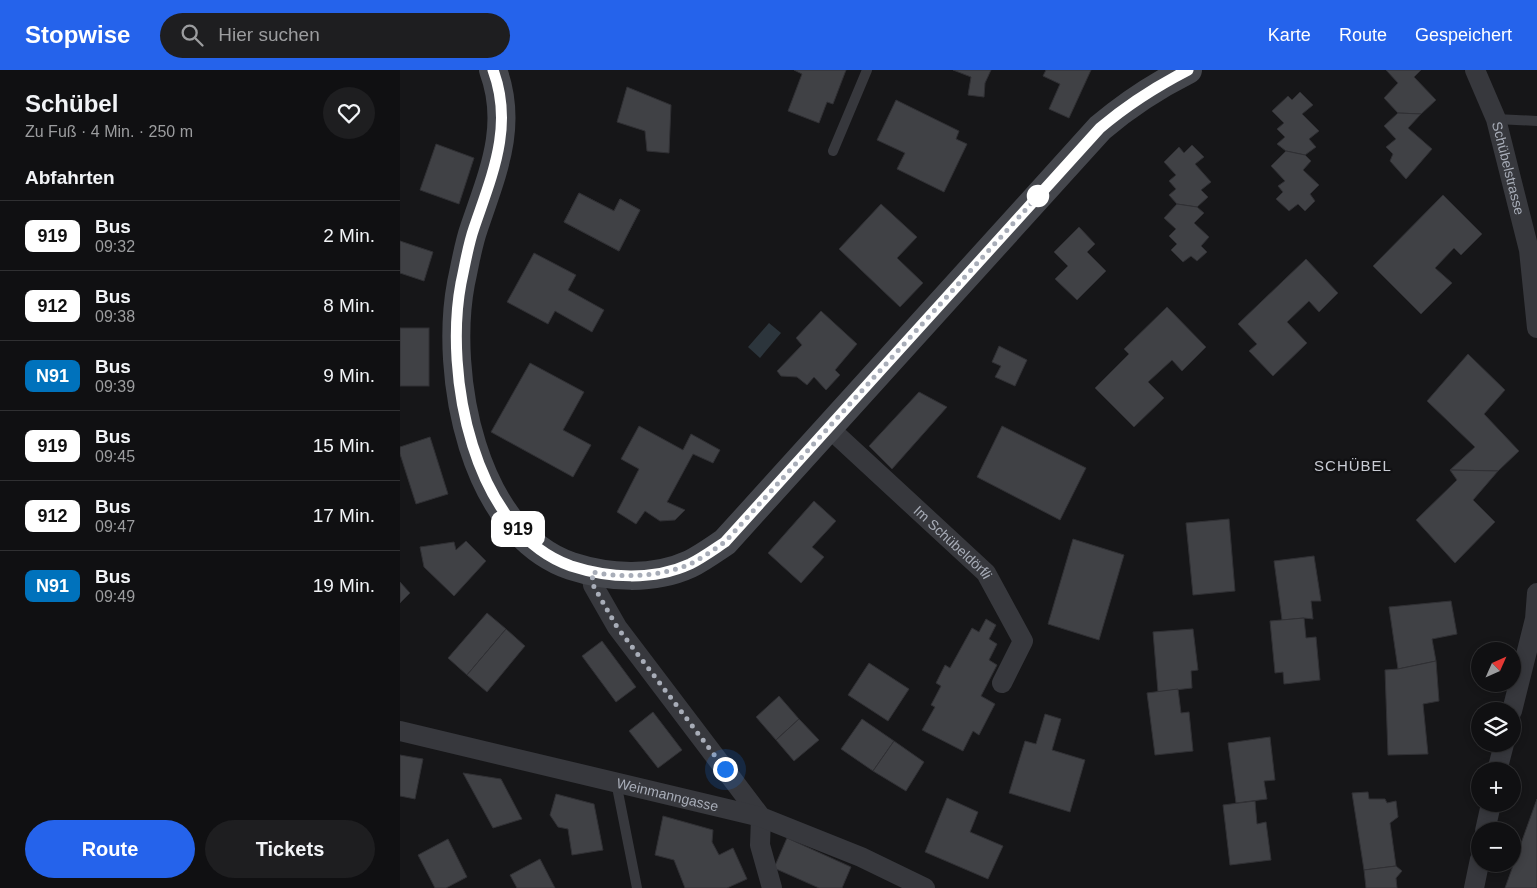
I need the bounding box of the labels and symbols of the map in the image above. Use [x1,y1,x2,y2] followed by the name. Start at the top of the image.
[1489,120,1528,217] street label: Schübelstrasse
[1027,185,1049,207] unlabelled marker
[1314,457,1392,474] district label: SCHÜBEL
[911,502,995,581] street label: Im Schübeldörfli
[489,513,547,545] line badge: 919
[1471,642,1521,692] north arrow
[713,757,738,782] your location
[615,775,720,815] street label: Weinmanngasse

